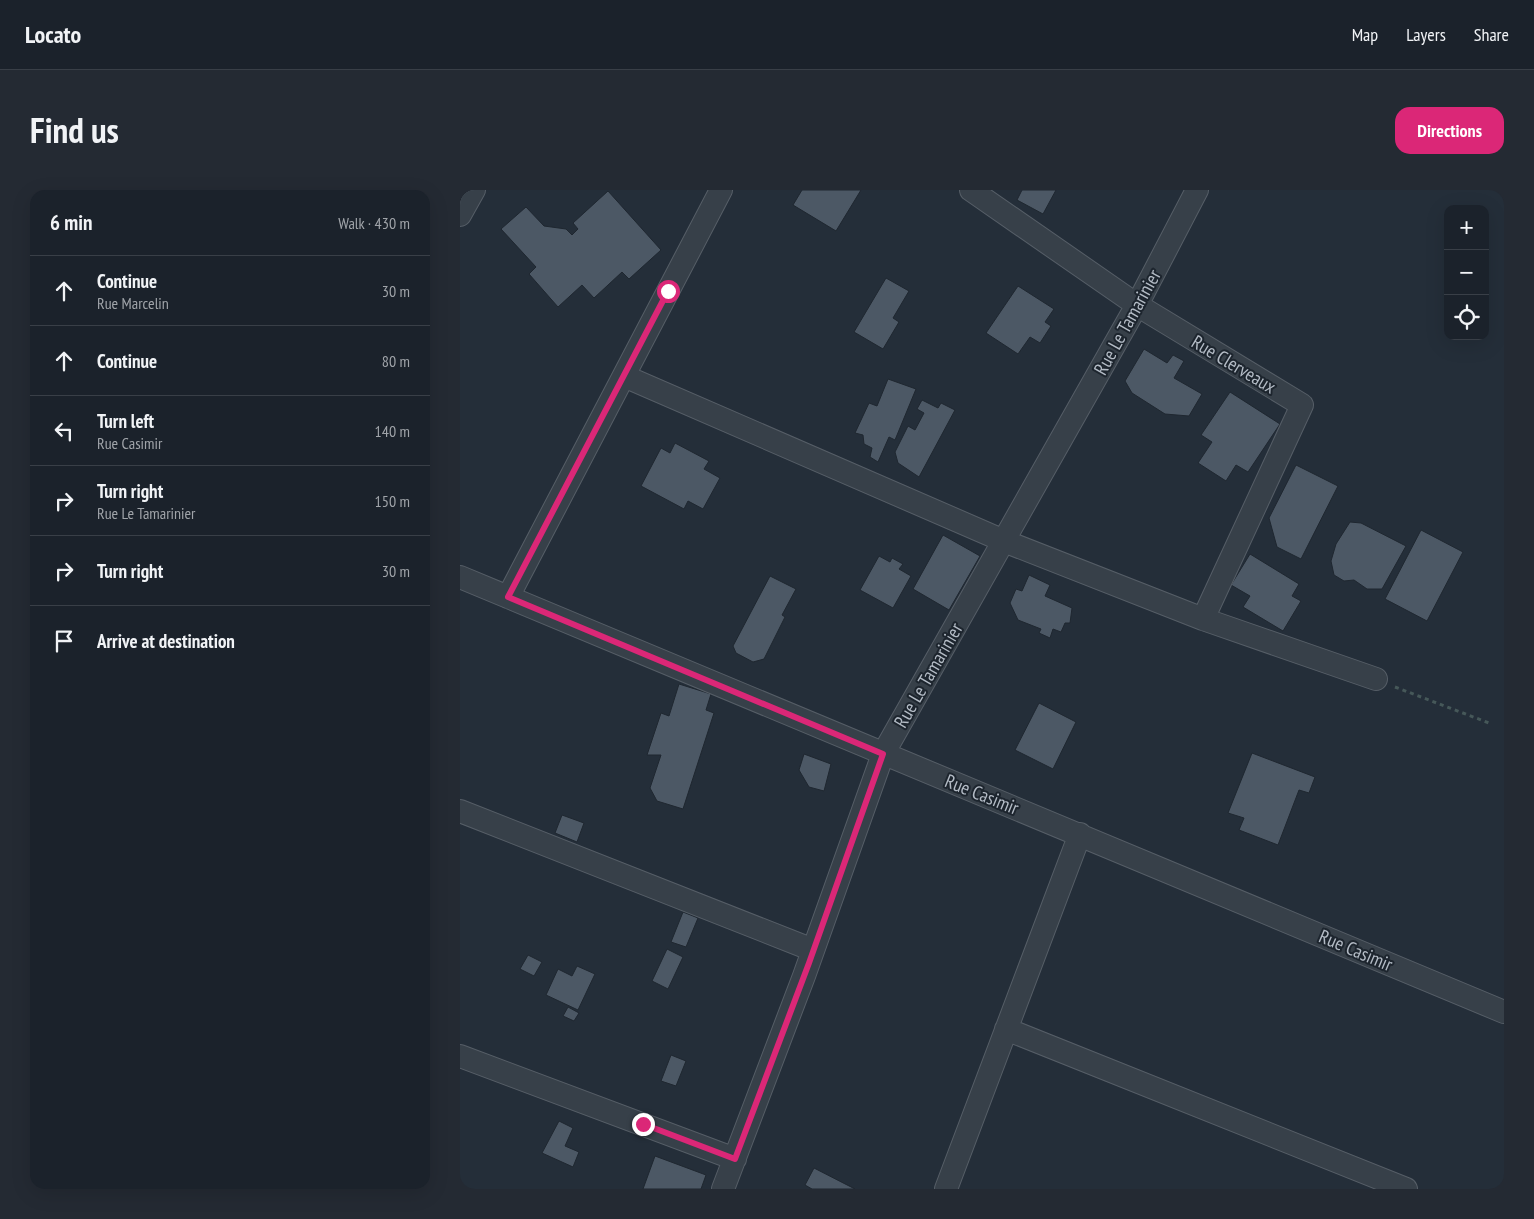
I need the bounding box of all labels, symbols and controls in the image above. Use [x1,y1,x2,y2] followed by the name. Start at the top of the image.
[25,19,81,50] text: Locato
[1352,23,1378,46] text: Map
[1406,23,1446,46] text: Layers
[1474,23,1509,46] text: Share
[30,107,119,153] text: Find us
[1395,107,1504,154] button: Directions
[1444,205,1489,340] map controls
[1444,205,1489,250] button: +
[50,209,92,236] text: 6 min
[338,213,410,233] text: Walk · 430 m
[1444,250,1489,295] button: −
[1088,264,1166,379] street label: Rue Le Tamarinier
[97,269,157,293] text: Continue
[50,277,78,305] icon: ahead
[657,280,680,303] route start
[382,281,410,301] text: 30 m
[97,293,169,313] text: Rue Marcelin
[1444,295,1489,340] button: locate
[1187,329,1281,399] street label: Rue Clerveaux
[50,347,78,375] icon: ahead
[97,349,157,373] text: Continue
[382,351,410,371] text: 80 m
[97,409,154,433] text: Turn left
[50,417,78,445] icon: left
[375,421,410,441] text: 140 m
[97,433,162,453] text: Rue Casimir
[97,479,163,503] text: Turn right
[50,487,78,515] icon: right
[375,491,410,511] text: 150 m
[97,503,196,523] text: Rue Le Tamarinier
[50,557,78,585] icon: right
[97,559,163,583] text: Turn right
[382,561,410,581] text: 30 m
[888,618,968,732] street label: Rue Le Tamarinier
[50,627,78,655] icon: arrive
[97,629,235,653] text: Arrive at destination
[942,768,1023,820] street label: Rue Casimir
[1316,924,1397,977] street label: Rue Casimir
[632,1113,655,1136] route end

